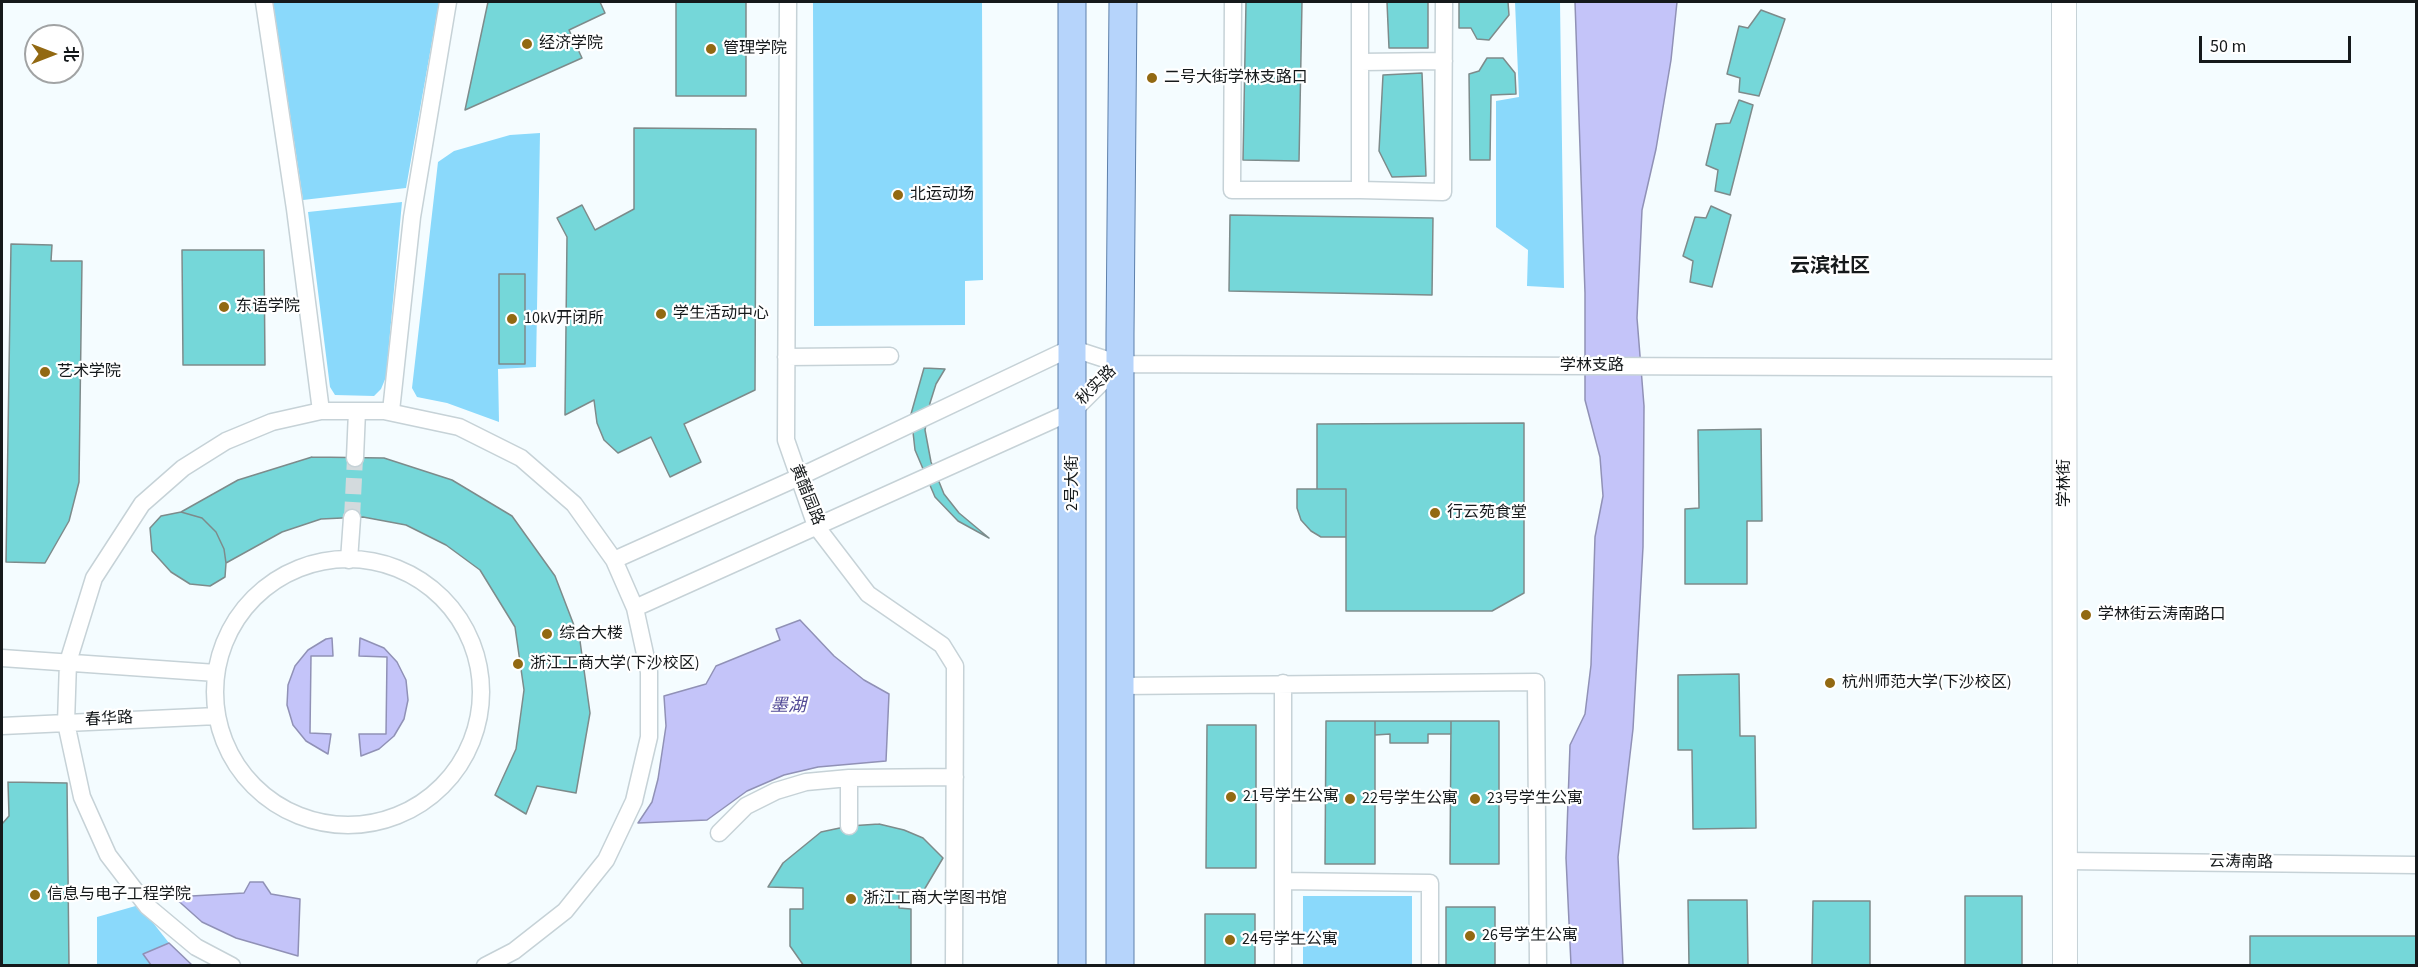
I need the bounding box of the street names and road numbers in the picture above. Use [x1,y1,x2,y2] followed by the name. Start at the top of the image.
[1560,356,1624,376] street label: 学林支路
[1073,362,1121,410] street label: 秋实路
[1063,455,1083,511] street label: 2号大街
[2055,459,2075,507] street label: 学林街
[785,462,827,528] street label: 黄醋园路
[85,709,133,731] street label: 春华路
[2209,853,2273,873] street label: 云涛南路

